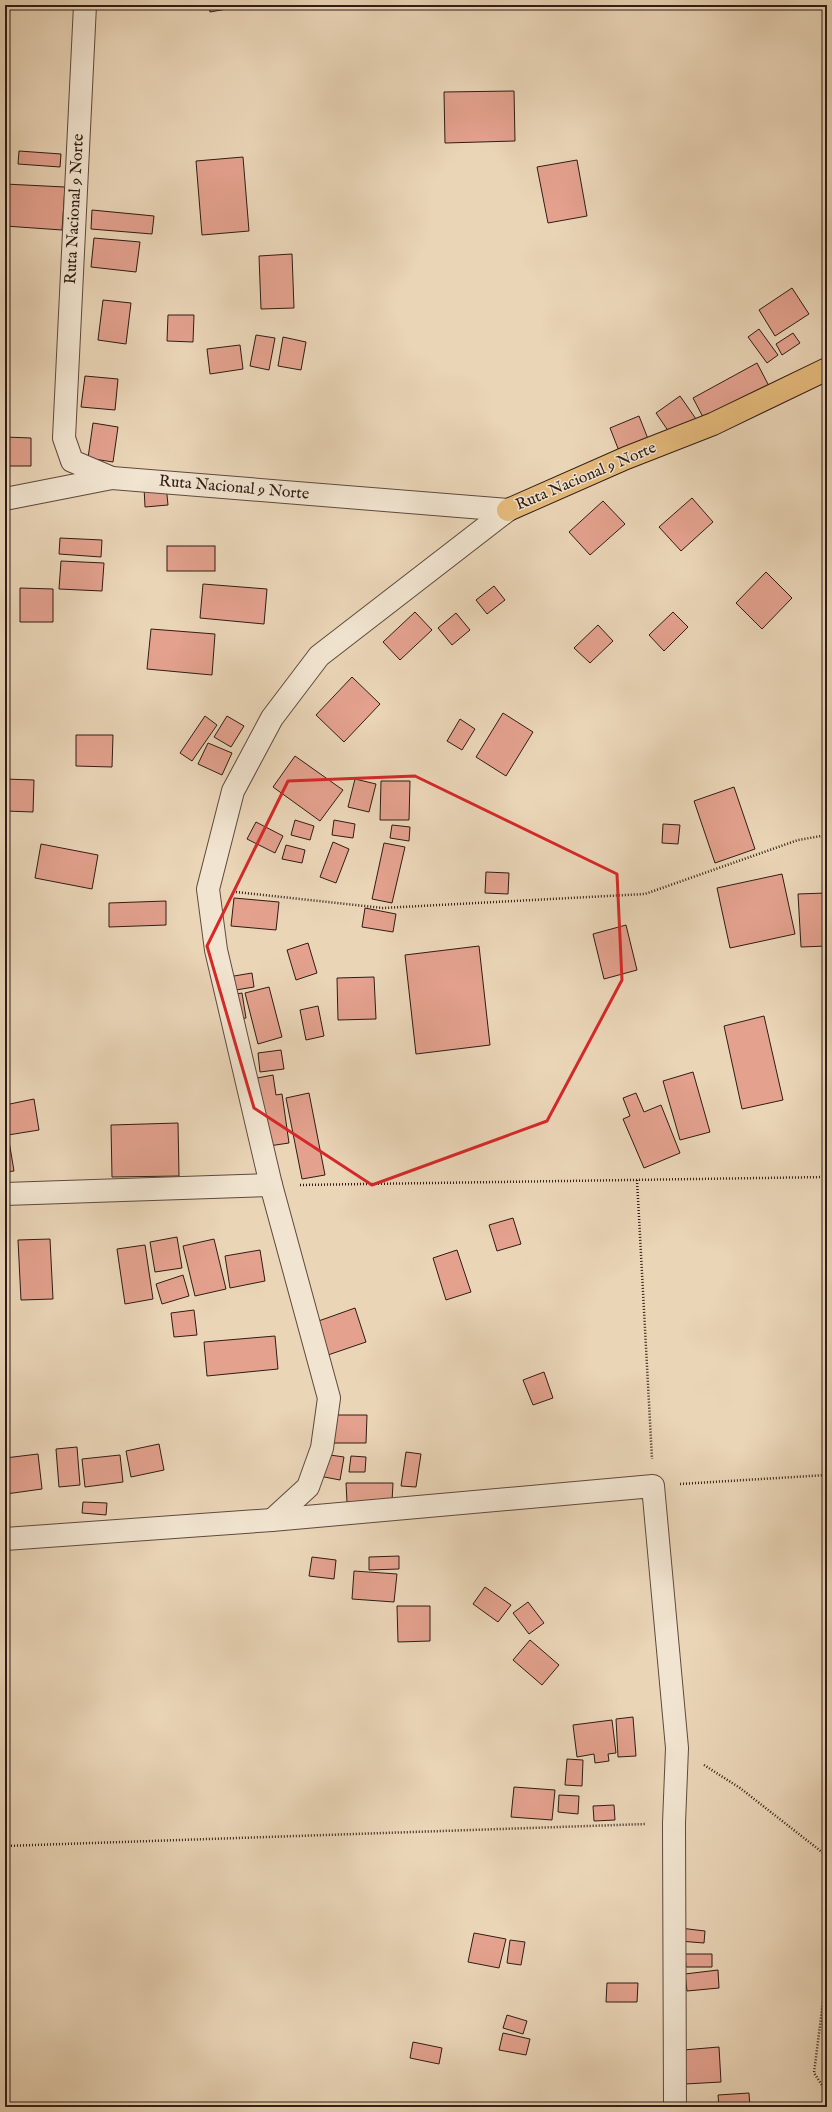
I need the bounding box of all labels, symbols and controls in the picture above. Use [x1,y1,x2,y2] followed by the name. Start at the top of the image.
[61,133,89,285] street label: Ruta Nacional 9 Norte
[513,438,659,516] street label: Ruta Nacional 9 Norte
[158,471,310,505] street label: Ruta Nacional 9 Norte

